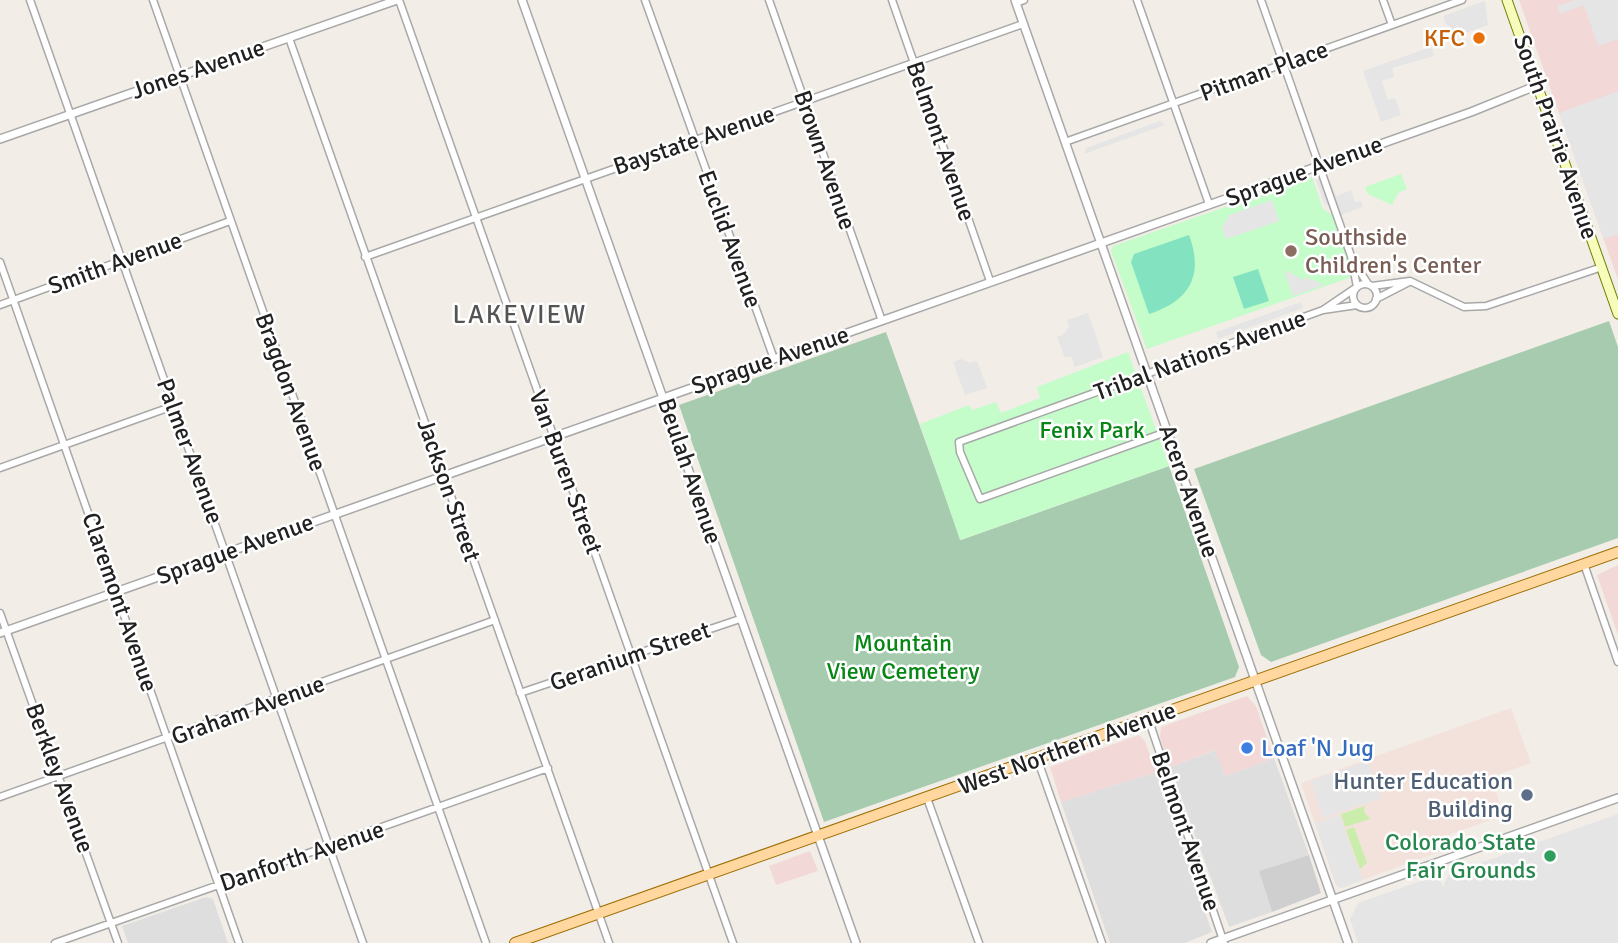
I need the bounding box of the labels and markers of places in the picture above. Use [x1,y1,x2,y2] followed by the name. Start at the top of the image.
[1424,23,1465,53] place label: KFC
[1471,30,1487,46] marker: KFC
[1305,222,1481,280] place label: Southside Children's Center
[1283,243,1299,259] marker: Southside Children's Center
[1261,733,1374,763] place label: Loaf 'N Jug
[1239,740,1255,756] marker: Loaf 'N Jug
[1333,766,1513,824] place label: Hunter Education Building
[1519,787,1535,803] marker: Hunter Education Building
[1385,827,1536,885] place label: Colorado State Fair Grounds
[1542,848,1558,864] marker: Colorado State Fair Grounds

